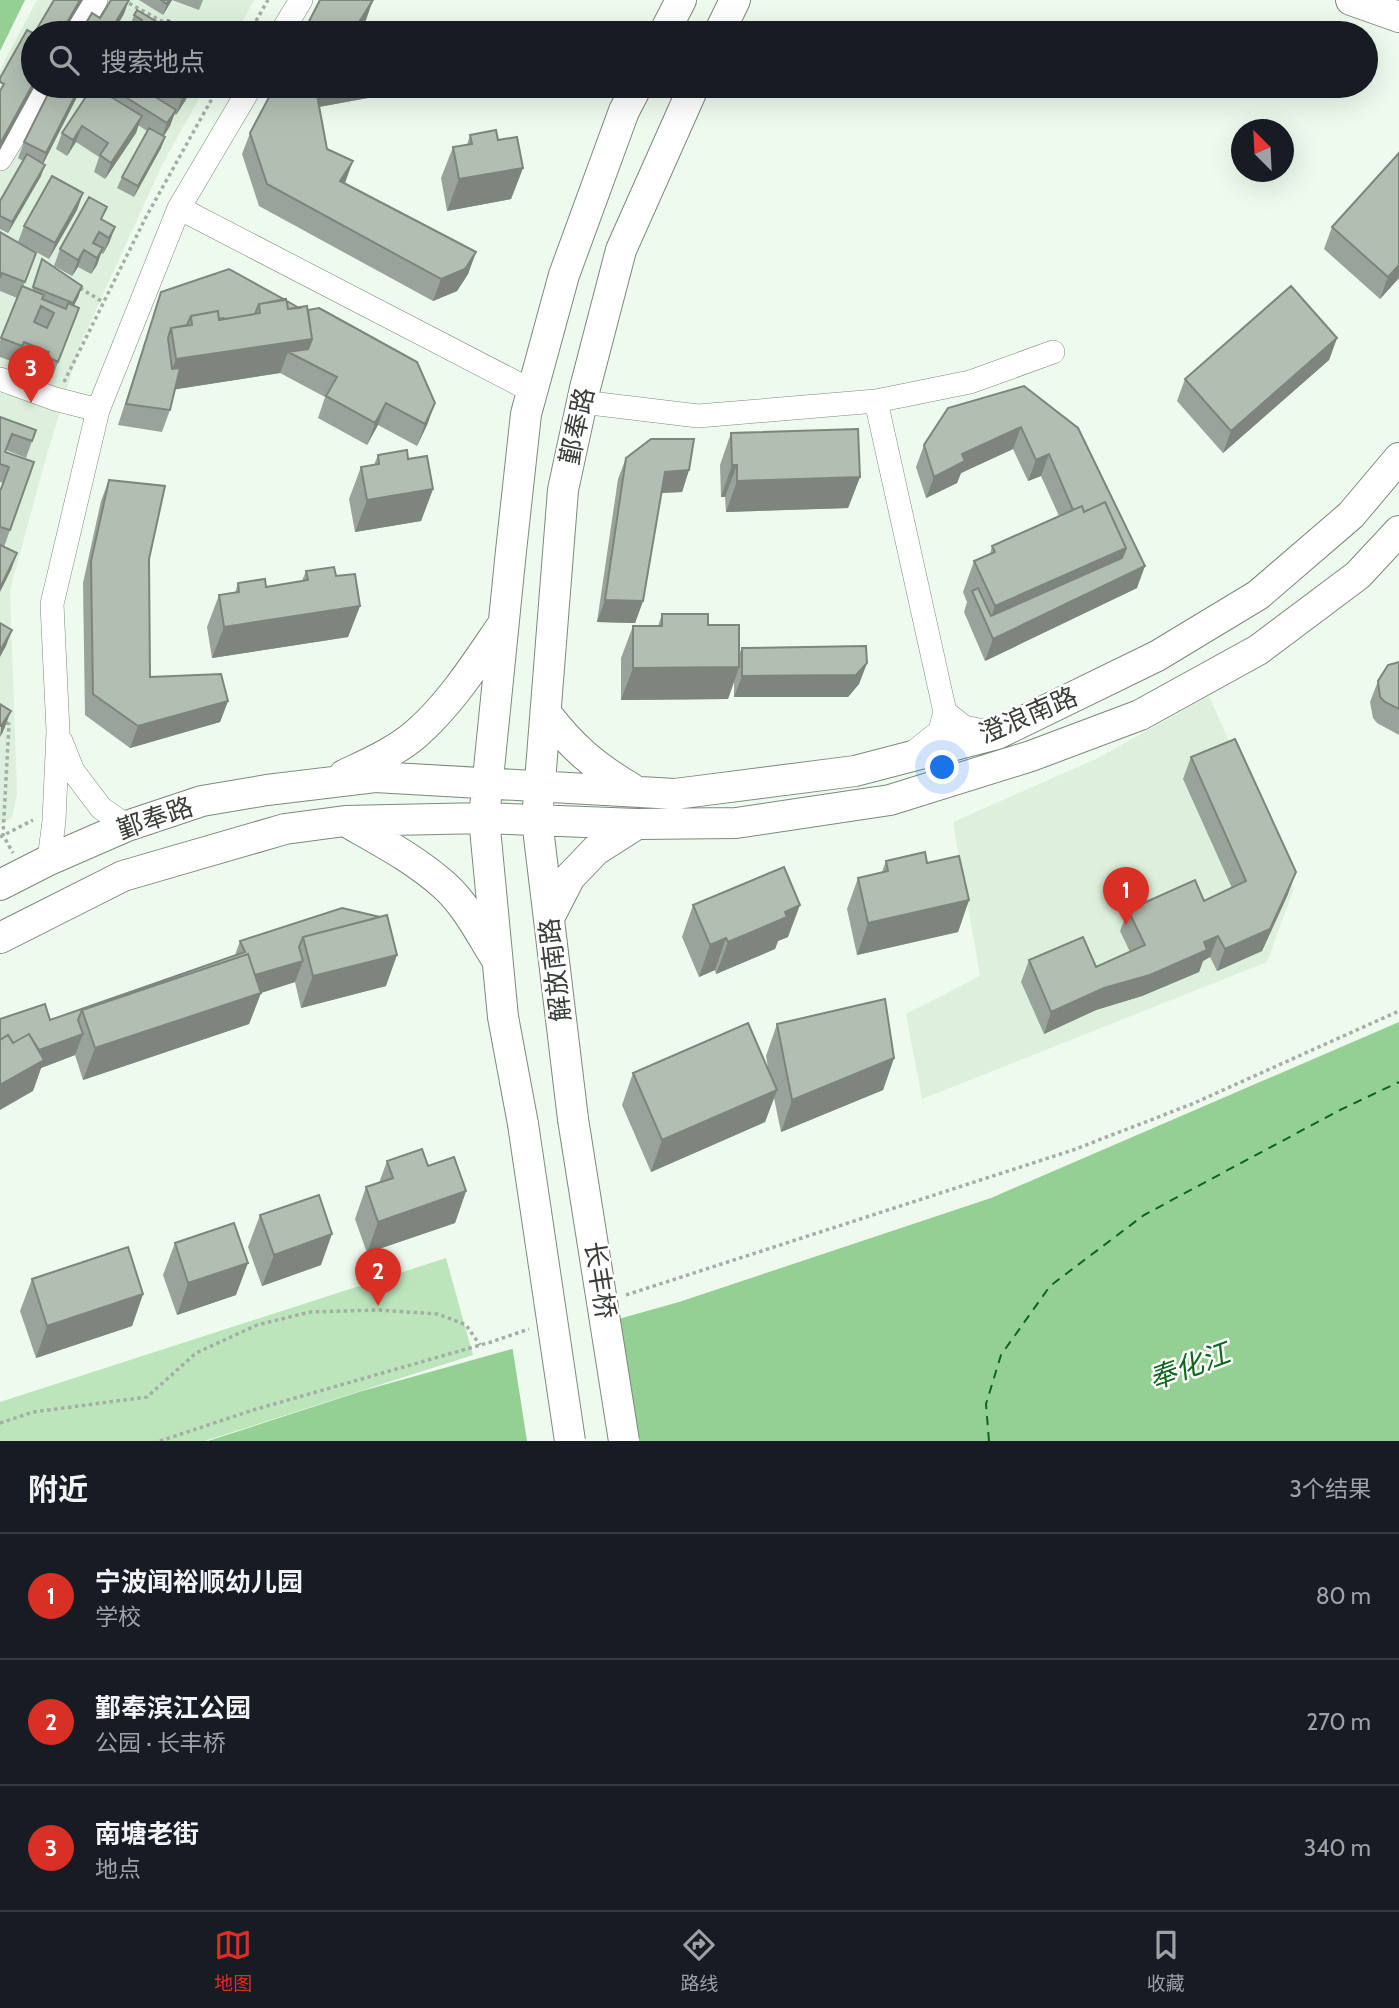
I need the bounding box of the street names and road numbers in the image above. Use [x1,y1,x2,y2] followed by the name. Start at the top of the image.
[553,385,601,467] street label: 鄞奉路
[974,680,1082,750] street label: 澄浪南路
[113,790,197,846] street label: 鄞奉路
[533,916,577,1024] street label: 解放南路
[578,1239,622,1321] street label: 长丰桥

